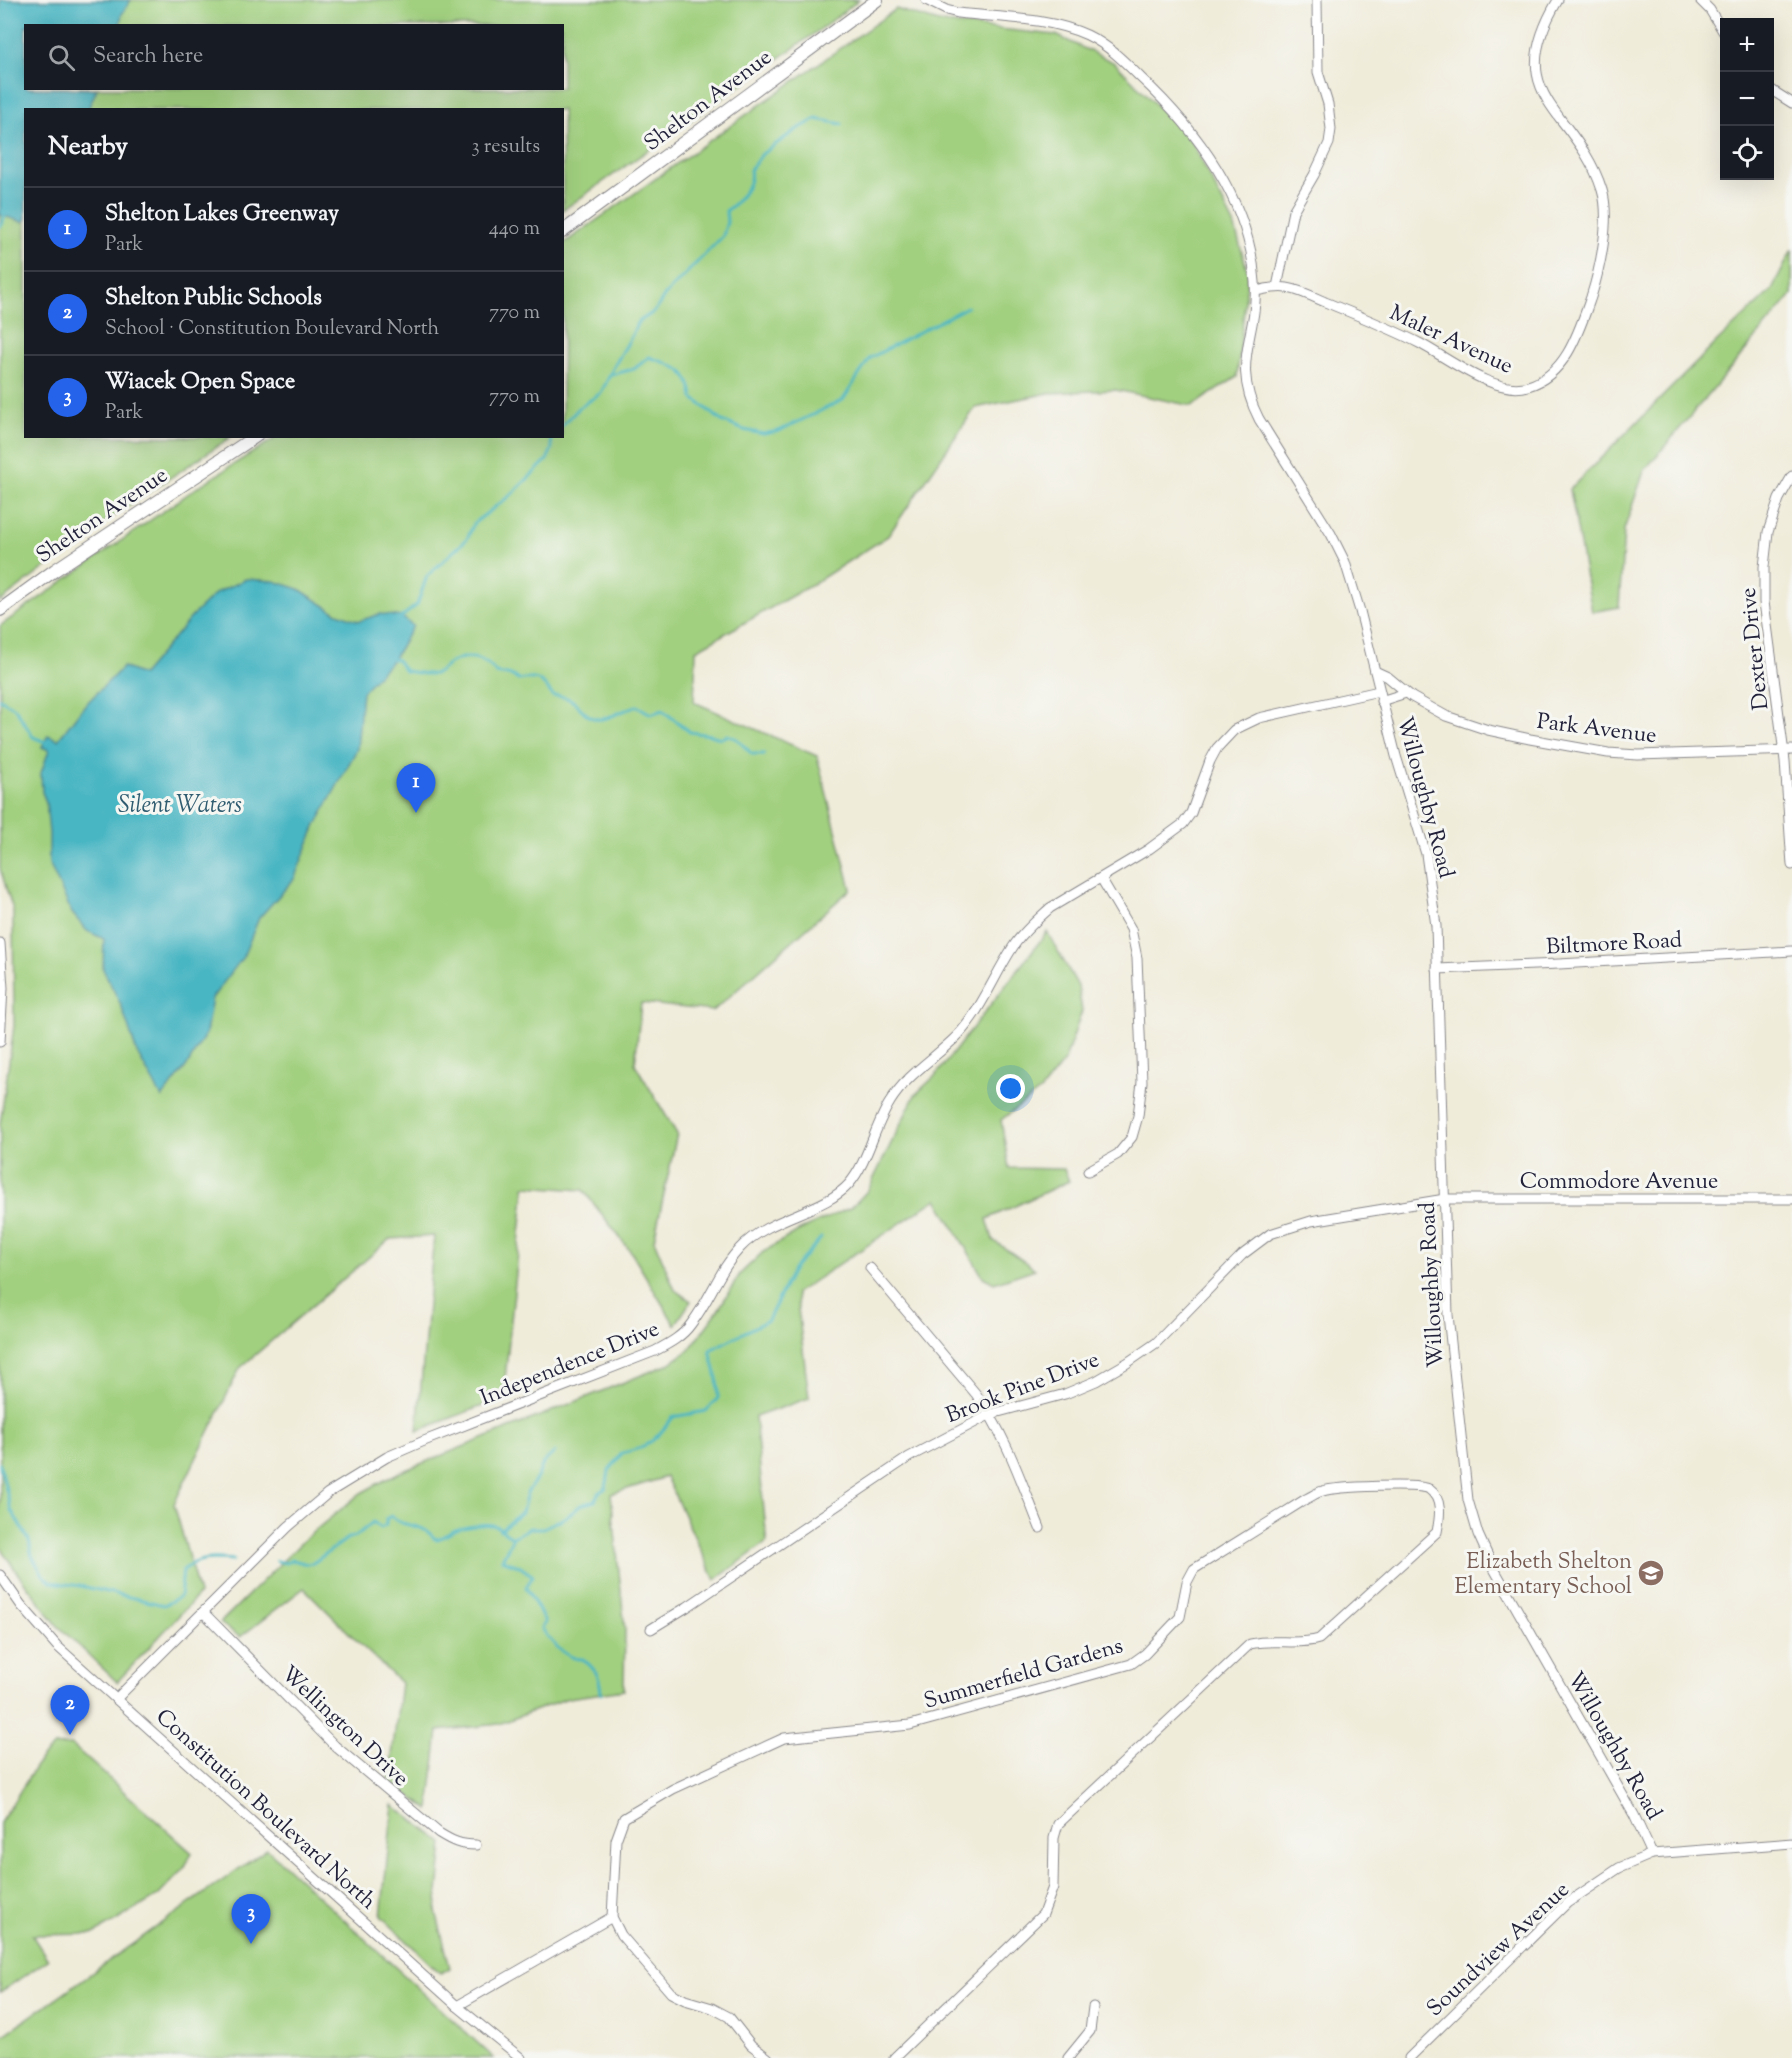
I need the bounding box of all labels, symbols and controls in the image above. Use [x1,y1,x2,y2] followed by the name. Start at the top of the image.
[1720,18,1774,180] map controls
[1720,18,1774,72] button: +
[24,24,564,90] search box
[45,41,78,74] icon: search
[93,41,203,73] text: Search here
[638,43,779,160] street label: Shelton Avenue
[1720,72,1774,126] button: −
[1720,126,1774,180] button: locate
[48,129,128,166] text: Nearby
[471,133,540,162] text: 3 results
[105,199,339,231] text: Shelton Lakes Greenway
[64,215,71,244] text: 1
[489,215,540,244] text: 440 m
[105,231,143,260] text: Park
[105,283,322,315] text: Shelton Public Schools
[1384,298,1518,383] street label: Maler Avenue
[63,299,72,328] text: 2
[489,299,540,328] text: 770 m
[105,315,439,344] text: School · Constitution Boulevard North
[105,367,295,399] text: Wiacek Open Space
[63,383,72,412] text: 3
[489,383,540,412] text: 770 m
[105,399,143,428] text: Park
[30,461,175,572] street label: Shelton Avenue
[1734,586,1778,711] street label: Dexter Drive
[1535,707,1658,753] street label: Park Avenue
[1387,713,1461,882] street label: Willoughby Road
[396,764,436,813] pin: 1
[118,789,242,823] water label: Silent Waters
[1545,925,1683,965] street label: Biltmore Road
[996,1074,1025,1103] your location
[1520,1167,1718,1199] street label: Commodore Avenue
[1413,1201,1453,1369] street label: Willoughby Road
[476,1314,664,1415] street label: Independence Drive
[942,1345,1104,1433] street label: Brook Pine Drive
[1455,1547,1632,1604] place label: Elizabeth Shelton Elementary School
[1636,1558,1666,1588] school or university icon: Elizabeth Shelton Elementary School
[921,1631,1127,1719] street label: Summerfield Gardens
[273,1659,415,1795] street label: Wellington Drive
[1558,1667,1669,1826] street label: Willoughby Road
[50,1686,90,1735] pin: 2
[148,1702,382,1918] street label: Constitution Boulevard North
[1420,1875,1578,2025] street label: Soundview Avenue
[232,1894,270,1944] pin: 3

